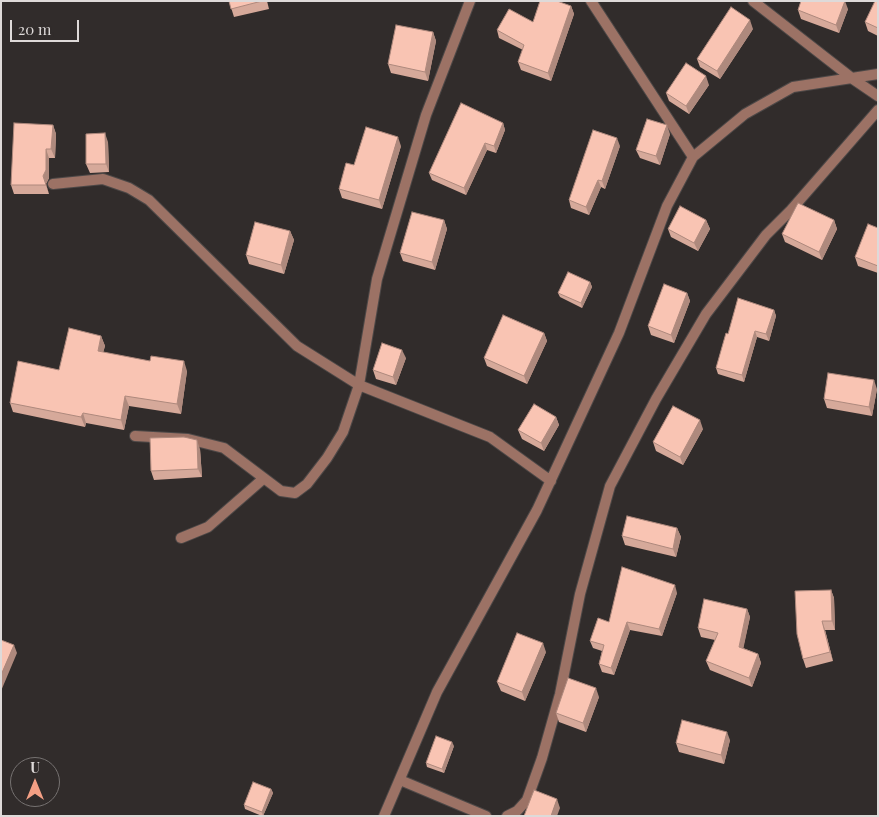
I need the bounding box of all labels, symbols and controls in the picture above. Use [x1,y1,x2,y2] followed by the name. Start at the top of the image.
[12,10,81,42] scale bar
[18,19,51,39] text: 20 m
[10,757,60,807] north arrow
[30,758,40,777] text: U

